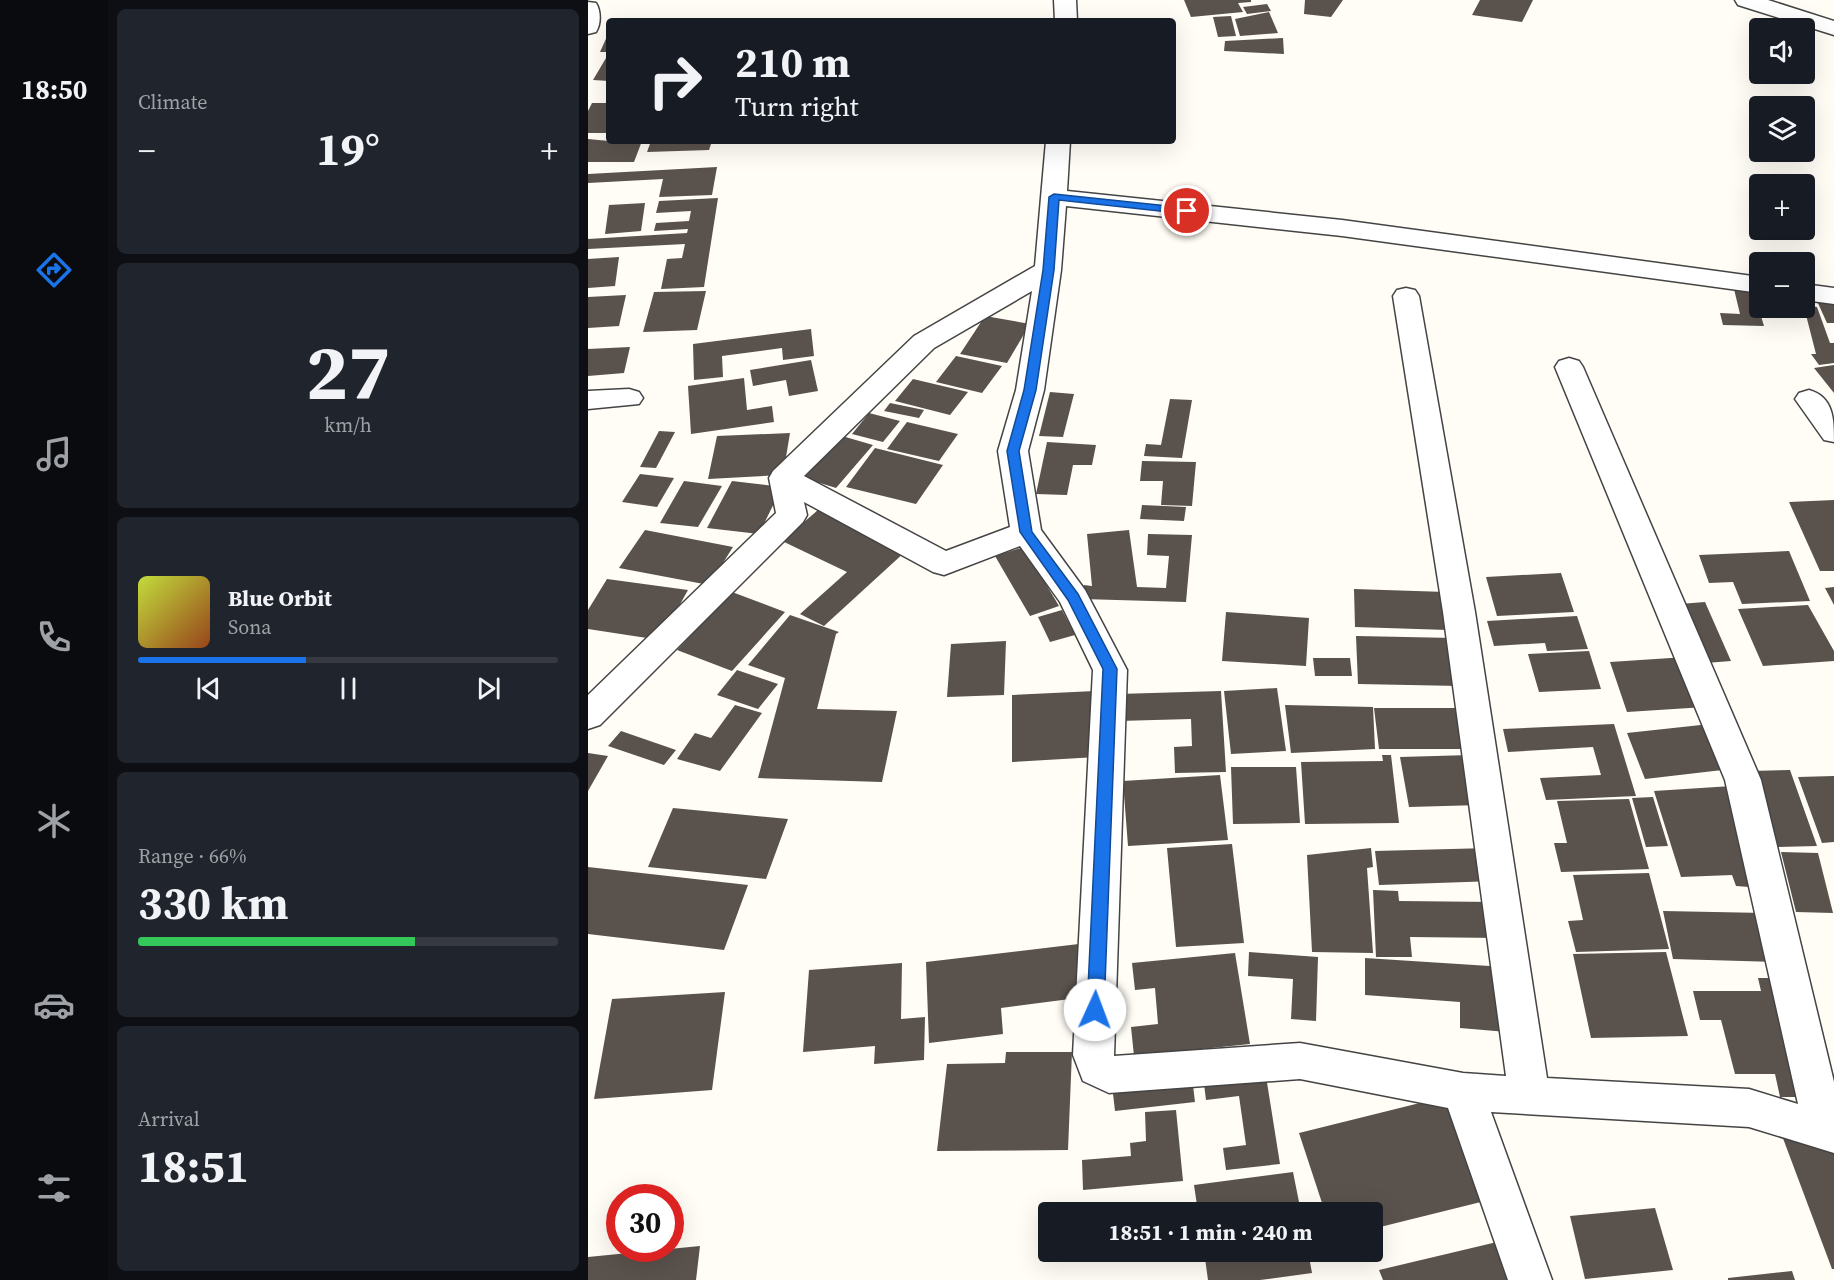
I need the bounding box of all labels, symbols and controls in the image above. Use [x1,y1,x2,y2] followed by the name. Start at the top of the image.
[1749,18,1815,318] map controls
[1749,18,1815,84] button: sound
[735,33,850,91] text: 210 m
[636,42,714,120] icon: right
[21,71,87,108] text: 18:50
[138,88,207,116] text: Climate
[735,88,859,125] text: Turn right
[1749,96,1815,162] button: layers
[316,118,380,180] text: 19°
[138,128,156,173] text: −
[540,128,558,173] text: +
[1749,174,1815,240] button: +
[1161,185,1212,236] pin
[1170,194,1203,227] icon: arrive
[33,249,75,291] icon: directions
[1749,252,1815,318] button: −
[306,318,390,425] text: 27
[324,411,372,439] text: km/h
[33,433,75,475] icon: music
[228,583,332,613] text: Blue Orbit
[228,613,272,641] text: Sona
[33,616,75,658] icon: phone
[192,672,225,705] icon: previous
[332,672,365,705] icon: pause
[472,672,505,705] icon: next
[33,800,75,842] icon: climate
[138,842,247,870] text: Range · 66%
[138,872,289,934] text: 330 km
[1063,978,1127,1042] position arrow
[33,984,75,1026] icon: car
[138,1105,200,1133] text: Arrival
[138,1135,249,1197] text: 18:51
[33,1167,75,1209] icon: filters
[606,1184,684,1262] speed limit sign: 30
[1109,1217,1312,1247] text: 18:51 · 1 min · 240 m

